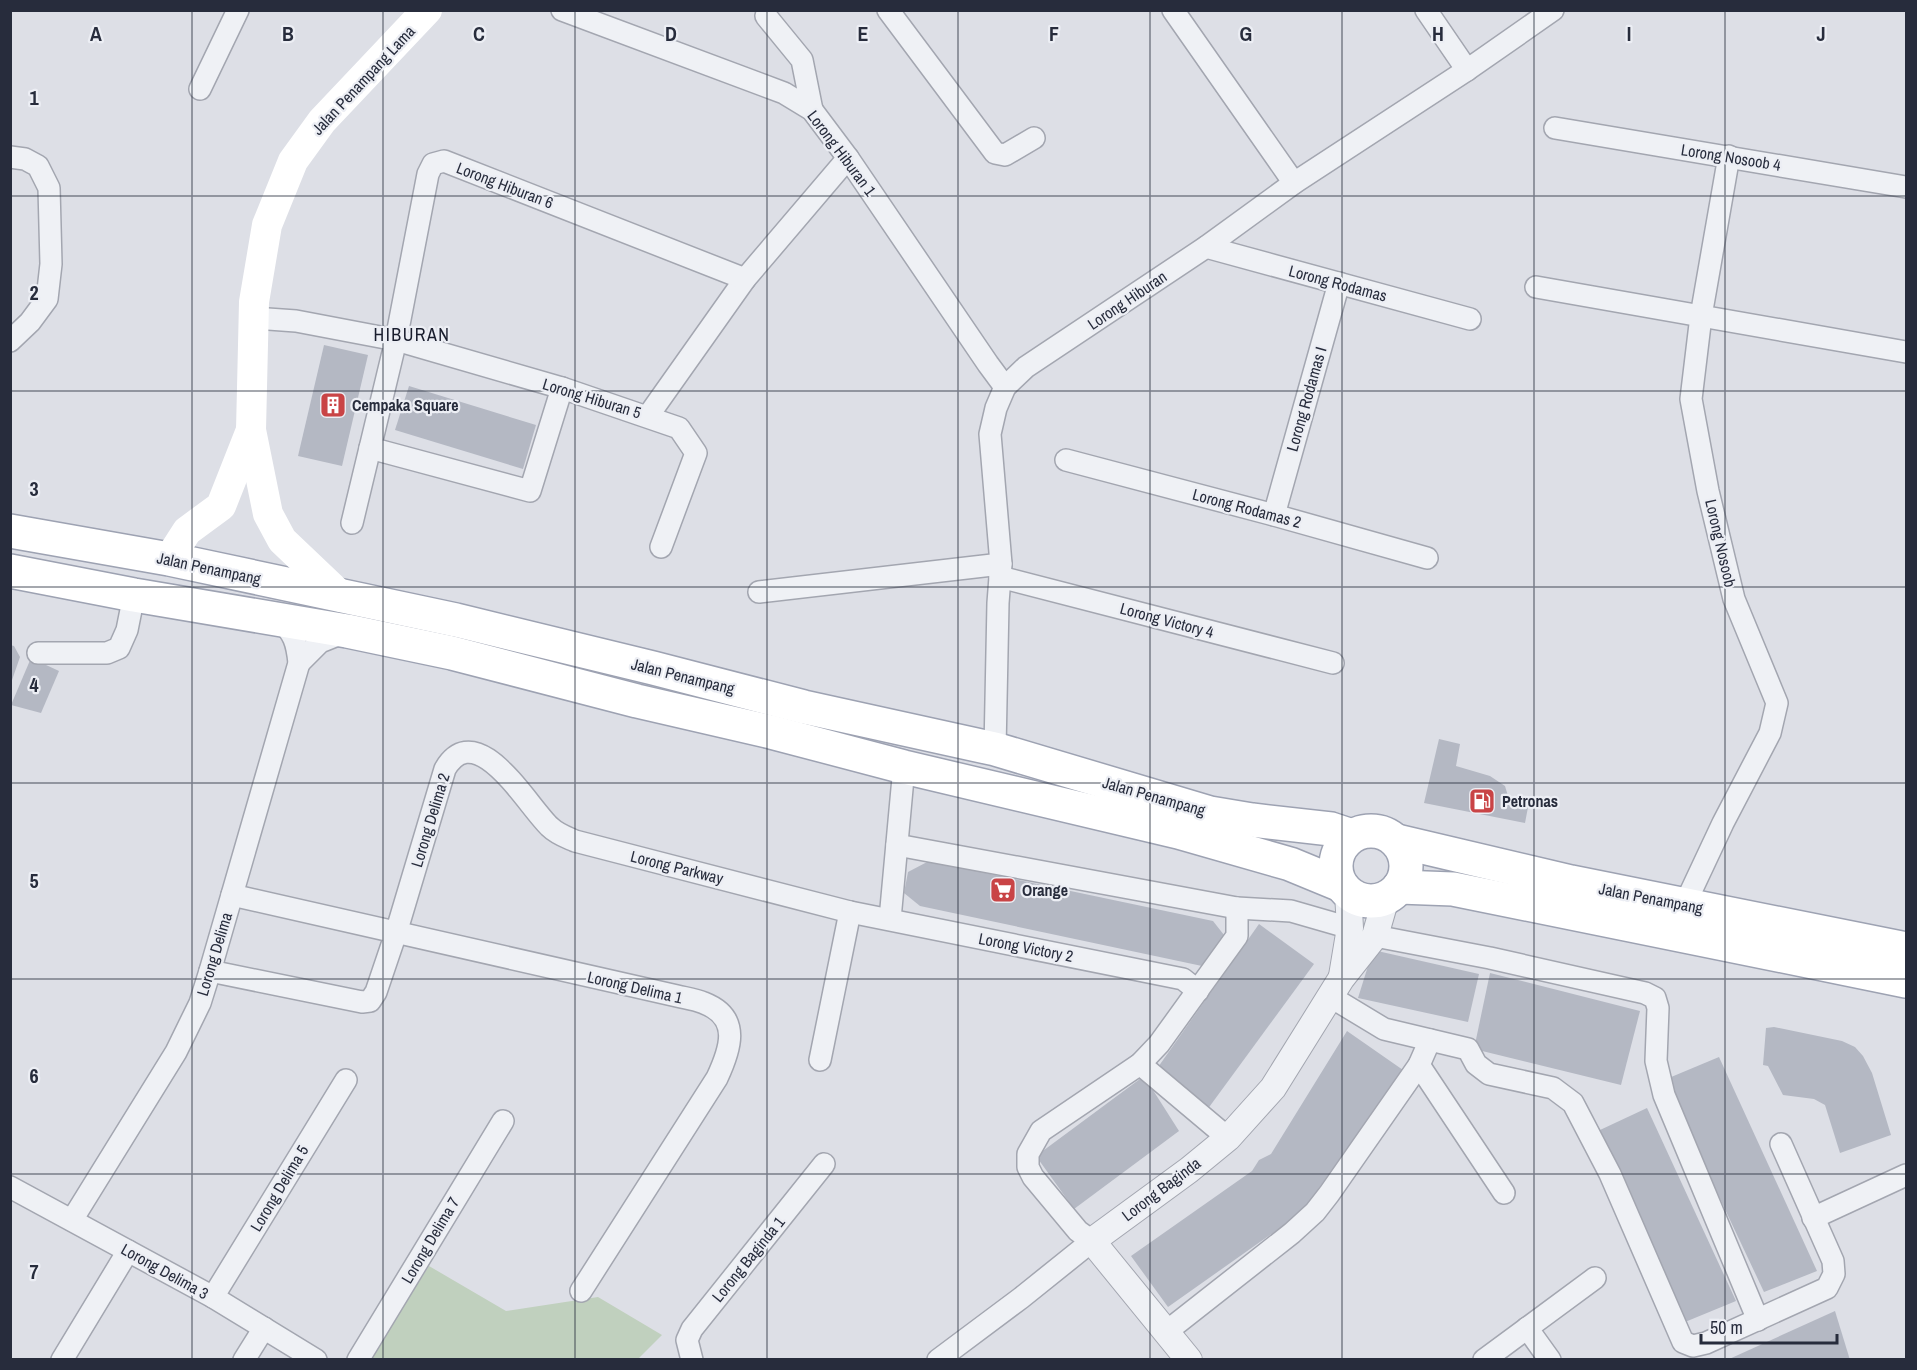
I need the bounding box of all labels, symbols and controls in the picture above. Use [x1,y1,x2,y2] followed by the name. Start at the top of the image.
[90,20,102,47] text: A
[282,20,294,47] text: B
[306,20,420,140] street label: Jalan Penampang Lama
[473,20,485,47] text: C
[665,20,677,47] text: D
[858,20,869,47] text: E
[1049,20,1059,47] text: F
[1240,20,1252,47] text: G
[1432,20,1444,47] text: H
[1627,20,1631,47] text: I
[1816,20,1826,47] text: J
[29,84,39,111] text: 1
[802,106,882,201] street label: Lorong Hiburan 1
[1680,138,1782,176] street label: Lorong Nosoob 4
[453,156,557,214] street label: Lorong Hiburan 6
[1287,259,1389,307] street label: Lorong Rodamas
[1083,265,1171,335] street label: Lorong Hiburan
[29,279,39,306] text: 2
[374,322,450,347] district label: HIBURAN
[1281,344,1331,454] street label: Lorong Rodamas I
[540,373,644,423] street label: Lorong Hiburan 5
[318,390,348,420] building icon: Cempaka Square
[352,394,458,416] place label: Cempaka Square
[29,475,39,502] text: 3
[1190,483,1304,533] street label: Lorong Rodamas 2
[1700,497,1742,589] street label: Lorong Nosoob
[155,546,264,590] street label: Jalan Penampang
[1118,597,1216,643] street label: Lorong Victory 4
[629,653,738,700] street label: Jalan Penampang
[29,671,39,698] text: 4
[405,770,455,870] street label: Lorong Delima 2
[1100,771,1209,821] street label: Jalan Penampang
[1467,786,1497,816] fuel station icon: Petronas
[1502,790,1558,812] place label: Petronas
[628,845,726,889] street label: Lorong Parkway
[29,867,39,894] text: 5
[988,875,1018,905] supermarket icon: Orange
[1597,877,1706,919] street label: Jalan Penampang
[1022,879,1068,901] place label: Orange
[191,909,237,998] street label: Lorong Delima
[977,927,1075,967] street label: Lorong Victory 2
[585,965,685,1009] street label: Lorong Delima 1
[29,1062,39,1089] text: 6
[245,1141,313,1235] street label: Lorong Delima 5
[1117,1152,1205,1226] street label: Lorong Baginda
[396,1193,464,1287] street label: Lorong Delima 7
[707,1211,790,1306] street label: Lorong Baginda 1
[117,1238,213,1304] street label: Lorong Delima 3
[29,1258,39,1285] text: 7
[1701,1307,1838,1345] scale bar
[1710,1315,1743,1340] text: 50 m

